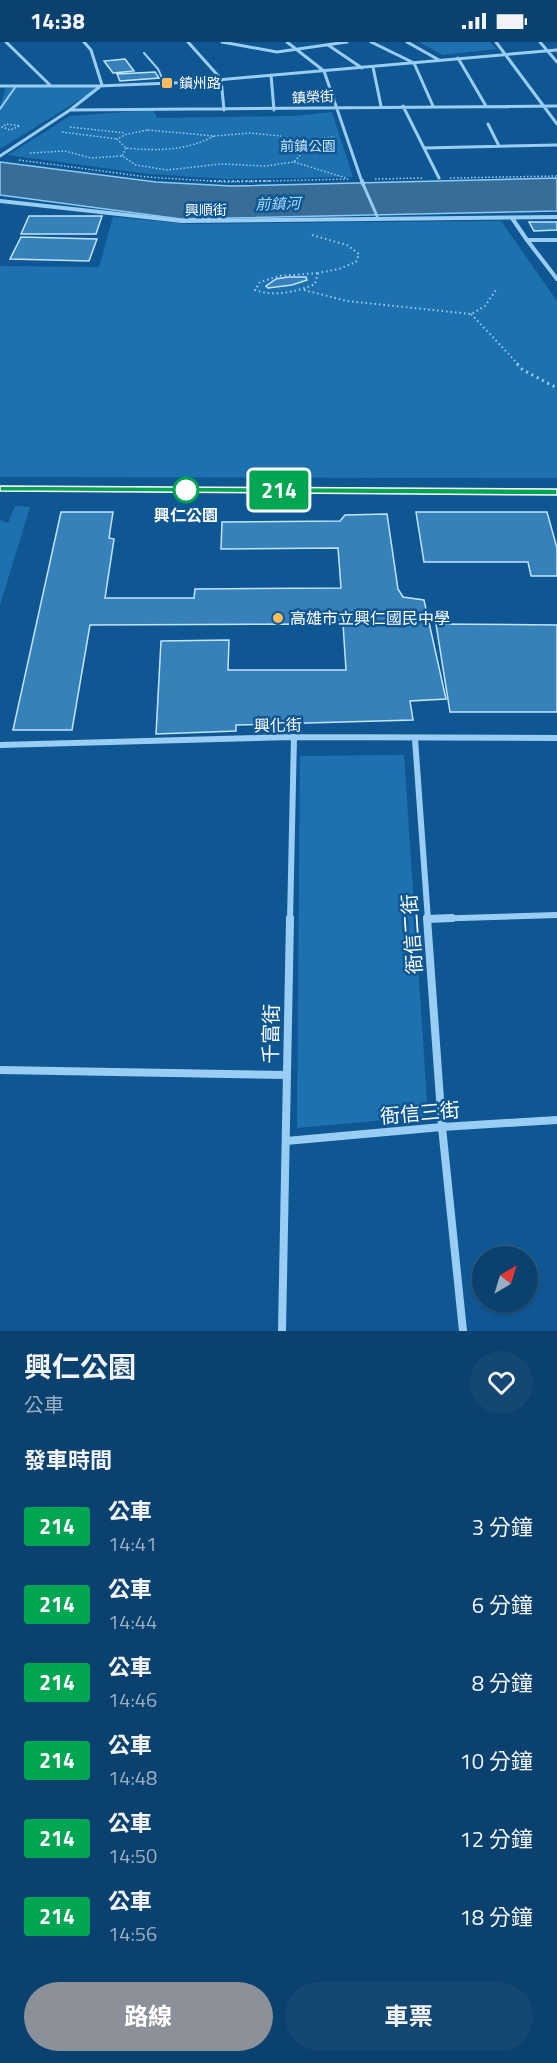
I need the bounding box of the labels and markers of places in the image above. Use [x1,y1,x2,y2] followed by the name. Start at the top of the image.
[179,72,221,93] place label: 鎮州路
[160,76,174,90] marker: 鎮州路
[173,477,199,503] marker: 興仁公園
[154,503,218,527] place label: 興仁公園
[290,606,450,630] place label: 高雄市立興仁國民中學
[271,611,285,625] marker: 高雄市立興仁國民中學

